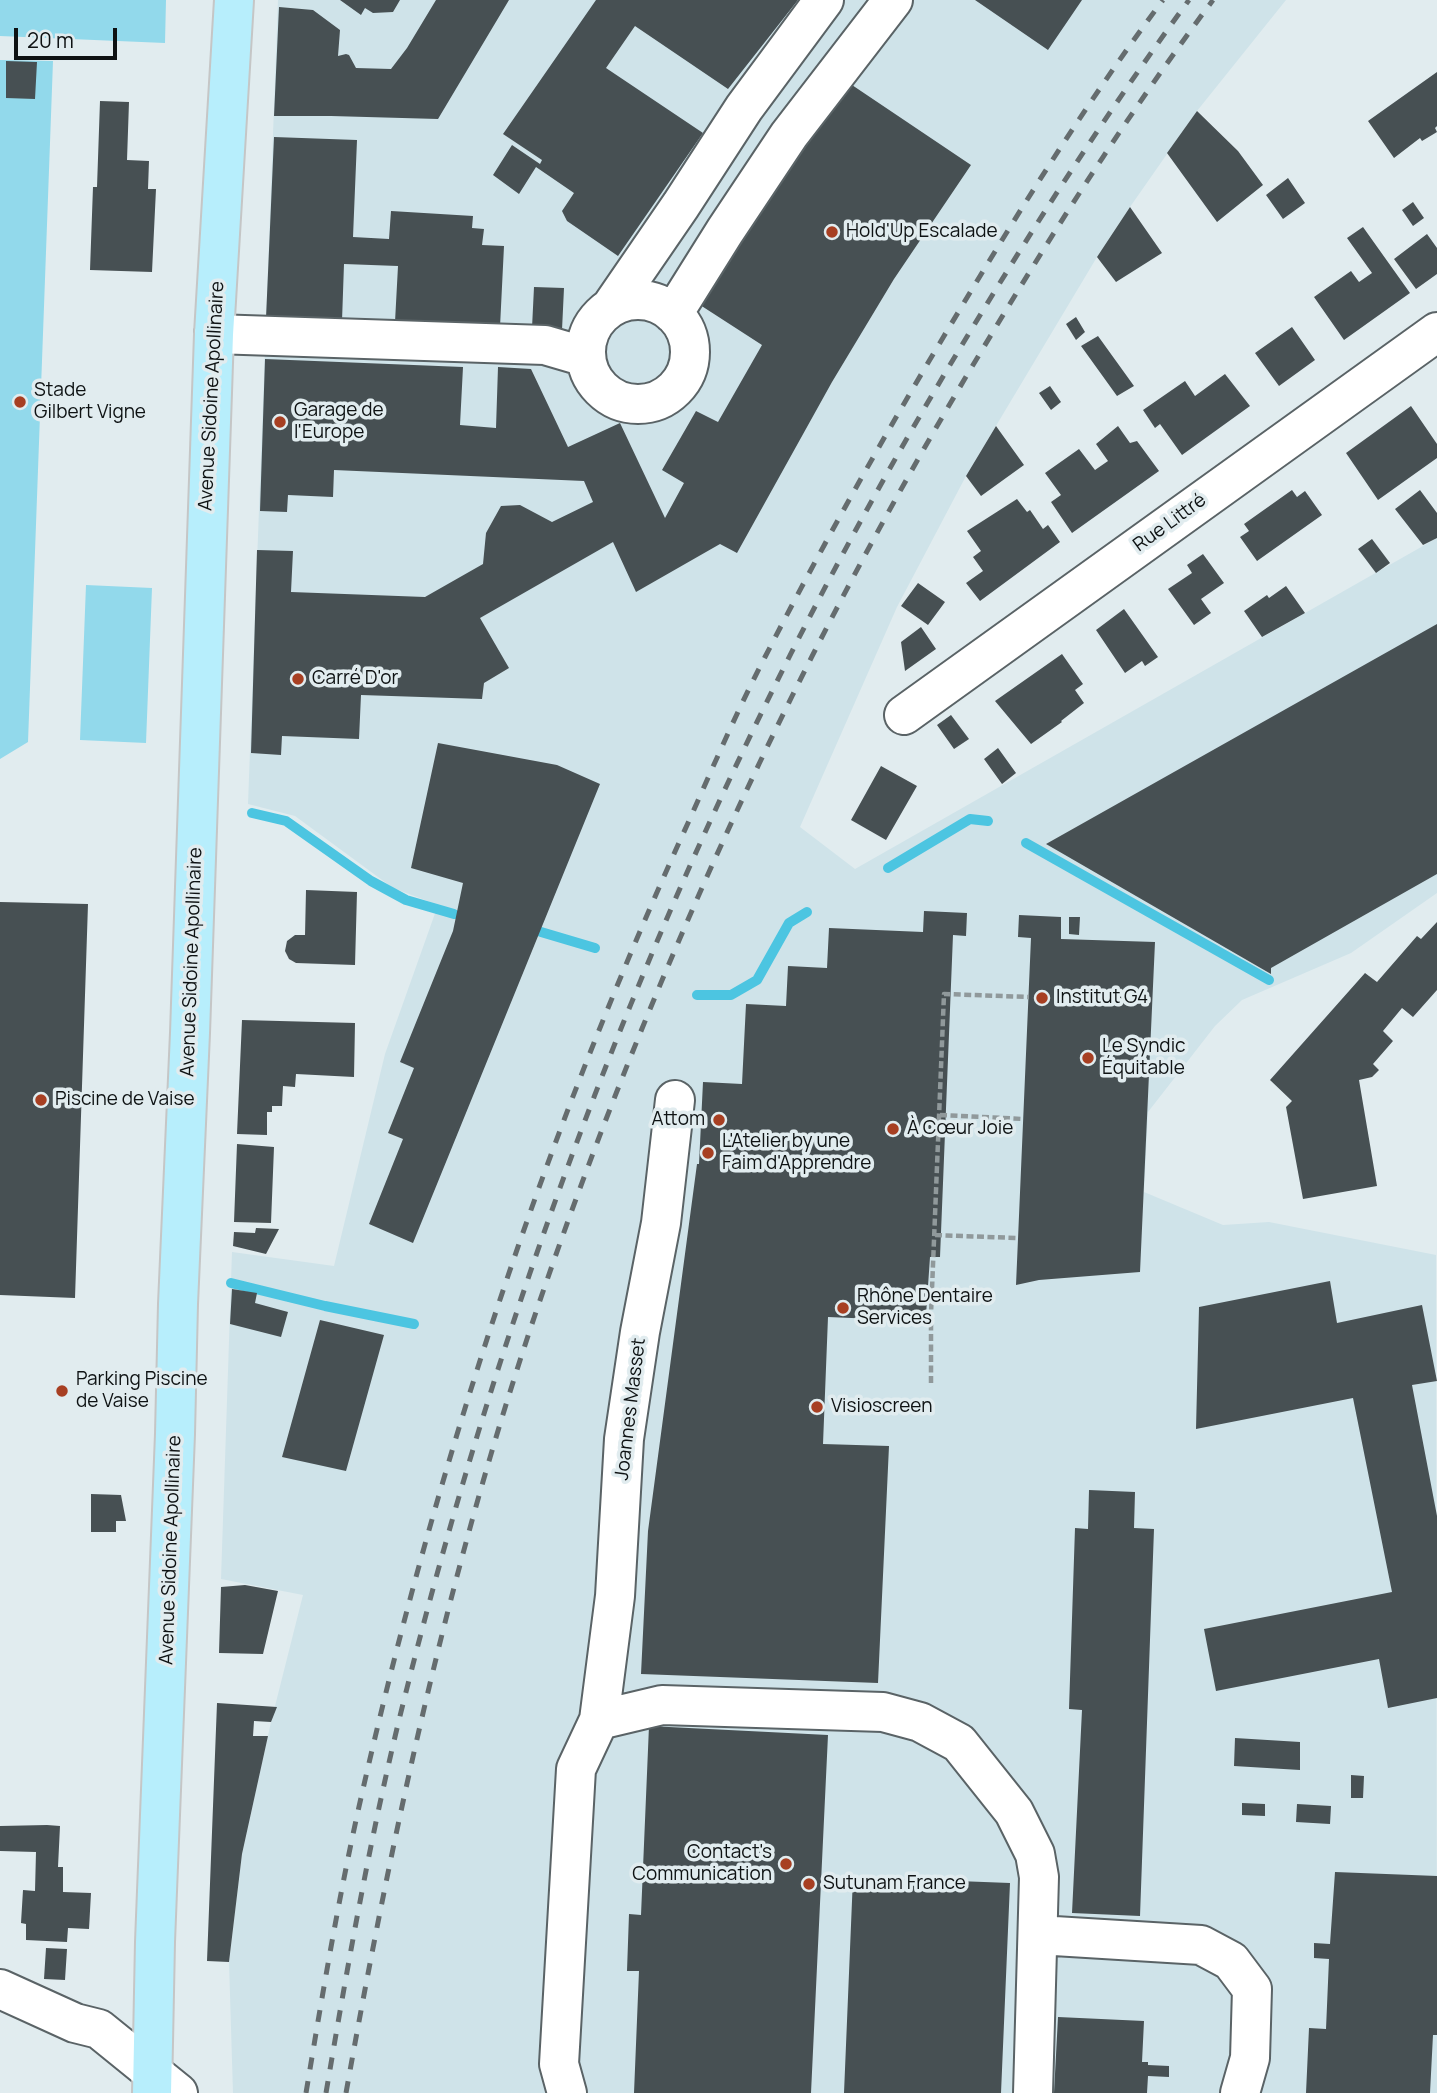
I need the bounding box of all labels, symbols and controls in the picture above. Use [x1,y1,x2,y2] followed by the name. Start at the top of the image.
[18,14,121,58] scale bar
[27,26,74,54] text: 20 m
[846,221,998,243] place label: Hold'Up Escalade
[824,224,840,240] marker: Hold'Up Escalade
[195,281,229,511] street label: Avenue Sidoine Apollinaire
[34,380,146,424] place label: Stade Gilbert Vigne
[12,394,28,410] marker: Stade Gilbert Vigne
[294,400,383,444] place label: Garage de l'Europe
[272,414,288,430] marker: Garage de l'Europe
[1129,489,1211,557] street label: Rue Littré
[312,668,398,690] place label: Carré D'or
[290,671,306,687] marker: Carré D'or
[177,847,207,1077] street label: Avenue Sidoine Apollinaire
[1056,987,1148,1009] place label: Institut G4
[1034,990,1050,1006] marker: Institut G4
[1102,1036,1186,1080] place label: Le Syndic Équitable
[1080,1050,1096,1066] marker: Le Syndic Équitable
[55,1089,195,1111] place label: Piscine de Vaise
[33,1092,49,1108] marker: Piscine de Vaise
[652,1109,705,1131] place label: Attom
[711,1112,727,1128] marker: Attom
[907,1118,1013,1140] place label: À Cœur Joie
[885,1121,901,1137] marker: À Cœur Joie
[722,1131,871,1175] place label: L'Atelier by une Faim d'Apprendre
[700,1145,716,1161] marker: L'Atelier by une Faim d'Apprendre
[857,1286,993,1330] place label: Rhône Dentaire Services
[835,1300,851,1316] marker: Rhône Dentaire Services
[611,1337,651,1481] street label: Joannes Masset
[76,1369,208,1413] place label: Parking Piscine de Vaise
[54,1383,70,1399] marker: Parking Piscine de Vaise
[831,1396,932,1418] place label: Visioscreen
[809,1399,825,1415] marker: Visioscreen
[156,1435,186,1665] street label: Avenue Sidoine Apollinaire
[632,1842,772,1886] place label: Contact's Communication
[778,1856,794,1872] marker: Contact's Communication
[823,1873,966,1895] place label: Sutunam France
[801,1876,817,1892] marker: Sutunam France

